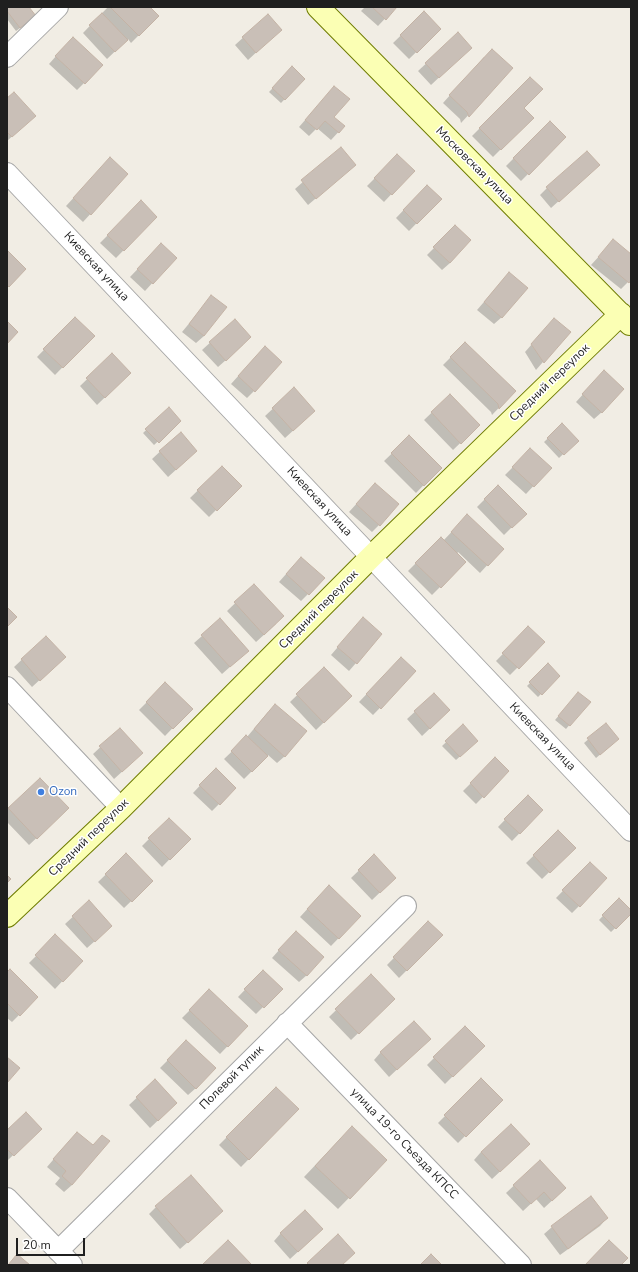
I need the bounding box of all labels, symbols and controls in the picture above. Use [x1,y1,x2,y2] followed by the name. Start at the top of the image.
[432,124,516,208] street label: Московская улица
[60,229,132,305] street label: Киевская улица
[507,341,593,425] street label: Средний переулок
[283,464,355,540] street label: Киевская улица
[276,567,362,653] street label: Средний переулок
[506,700,578,774] street label: Киевская улица
[49,785,77,799] place label: Ozon
[36,787,46,797] marker: Ozon
[46,796,132,880] street label: Средний переулок
[197,1043,267,1113] street label: Полевой тупик
[347,1086,461,1202] street label: улица 19-го Съезда КПСС
[18,1230,87,1256] scale bar
[23,1237,51,1253] text: 20 m

